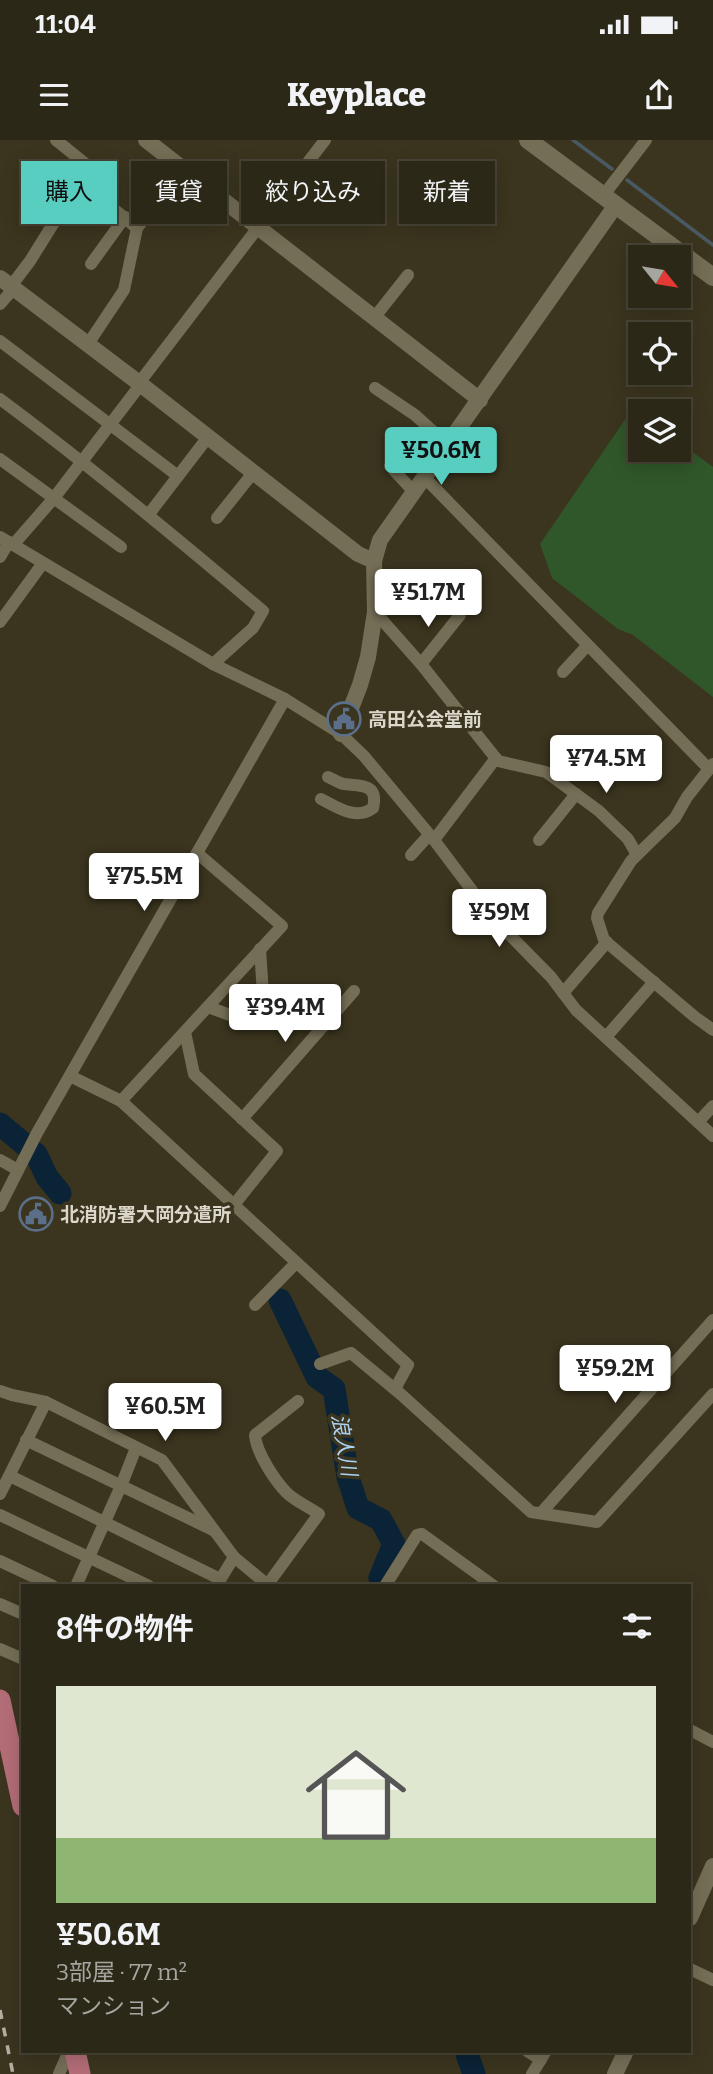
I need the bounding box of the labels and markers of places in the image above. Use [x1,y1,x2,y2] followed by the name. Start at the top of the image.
[384,428,498,487] pin: ¥50.6M
[371,570,485,629] pin: ¥51.7M
[325,700,363,738] public building icon: 高田公会堂前
[368,708,482,731] place label: 高田公会堂前
[549,736,663,795] pin: ¥74.5M
[87,854,201,913] pin: ¥75.5M
[458,890,540,949] pin: ¥59M
[228,984,342,1044] pin: ¥39.4M
[17,1195,55,1233] public building icon: 北消防署大岡分遣所
[60,1203,231,1226] place label: 北消防署大岡分遣所
[558,1346,672,1405] pin: ¥59.2M
[108,1384,222,1443] pin: ¥60.5M

